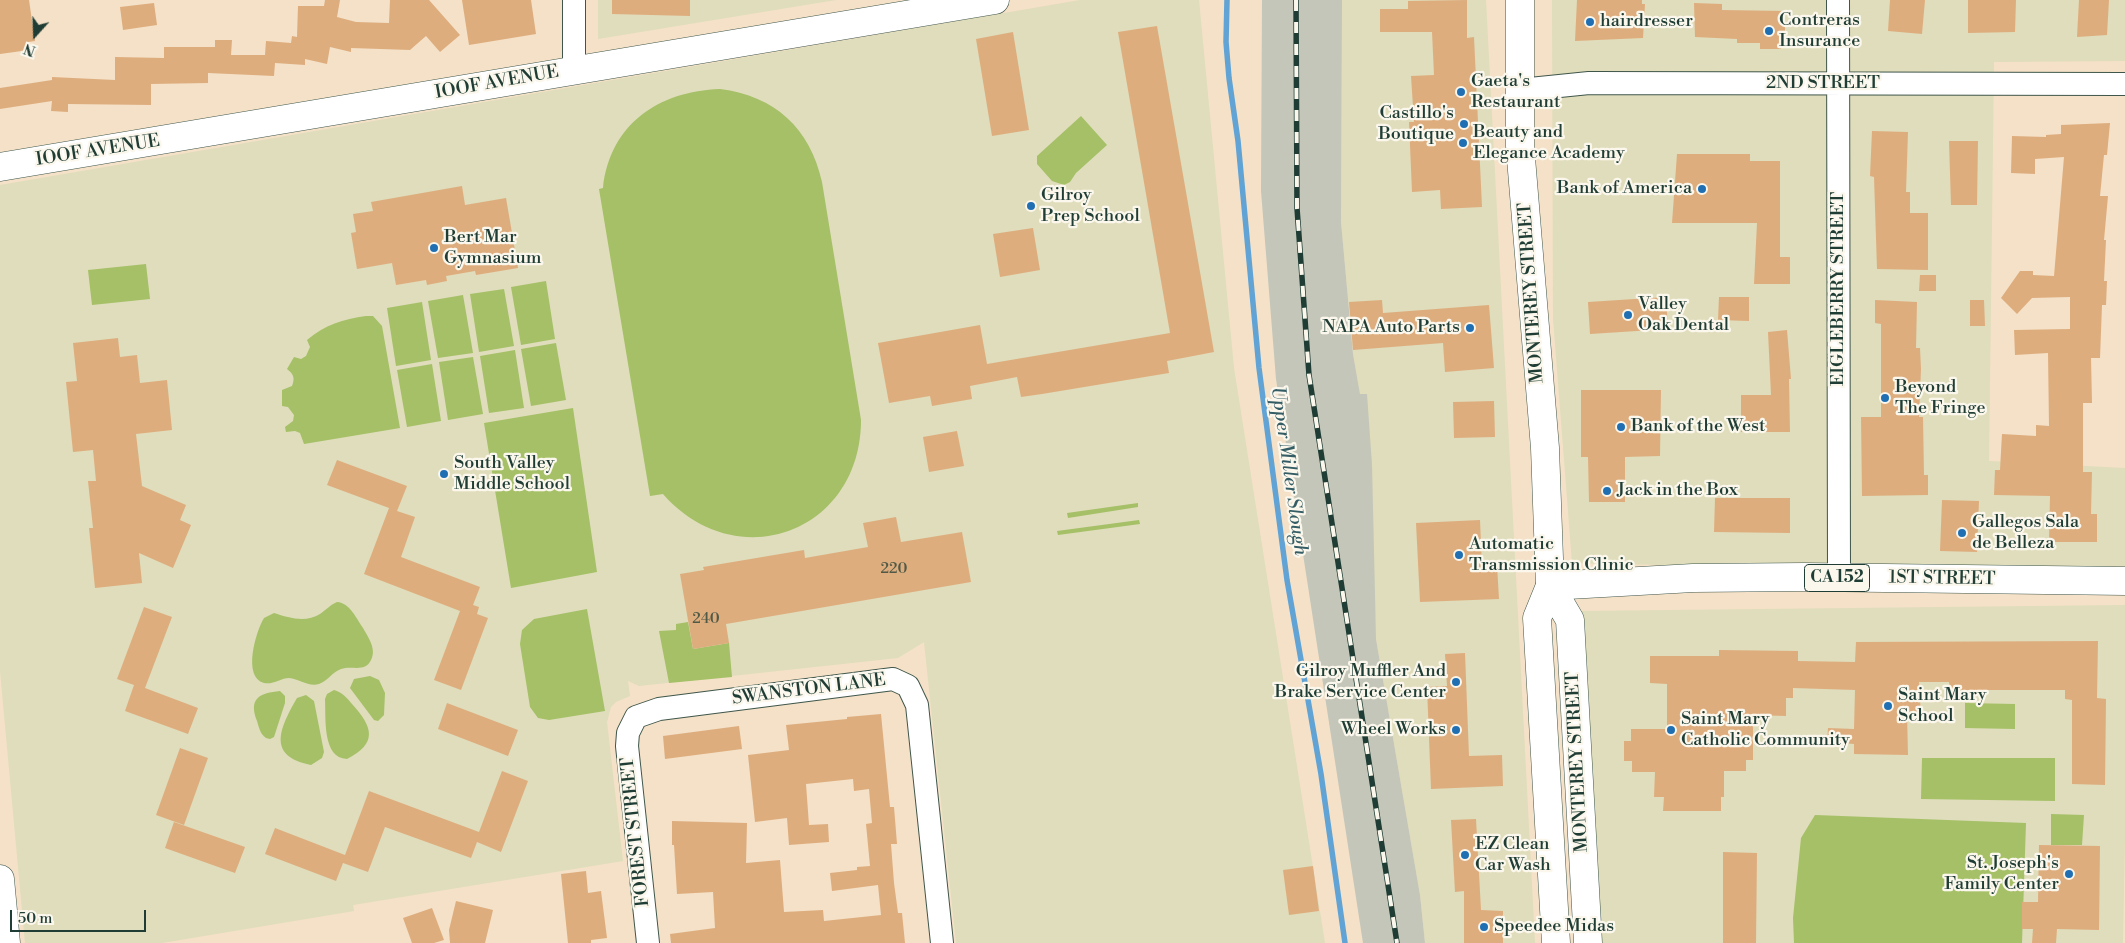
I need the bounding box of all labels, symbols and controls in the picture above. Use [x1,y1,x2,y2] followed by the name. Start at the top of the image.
[10,10,60,60] north arrow
[1779,10,1860,52] place label: Contreras Insurance
[1600,11,1693,33] place label: hairdresser
[1584,16,1596,28] marker: hairdresser
[1763,25,1775,37] marker: Contreras Insurance
[22,39,38,59] text: N
[433,61,561,105] street label: IOOF AVENUE
[1471,71,1560,114] place label: Gaeta's Restaurant
[1766,73,1880,95] street label: 2ND STREET
[1455,86,1467,98] marker: Gaeta's Restaurant
[1378,103,1454,146] place label: Castillo's Boutique
[1458,118,1470,130] marker: Castillo's Boutique
[1473,122,1625,164] place label: Beauty and Elegance Academy
[34,131,162,171] street label: IOOF AVENUE
[1457,137,1469,149] marker: Beauty and Elegance Academy
[1557,178,1692,200] place label: Bank of America
[1696,183,1708,195] marker: Bank of America
[1041,185,1140,228] place label: Gilroy Prep School
[1828,192,1850,386] street label: EIGLEBERRY STREET
[1025,200,1037,212] marker: Gilroy Prep School
[1515,202,1549,384] street label: MONTEREY STREET
[444,227,541,270] place label: Bert Mar Gymnasium
[428,242,440,254] marker: Bert Mar Gymnasium
[1638,294,1729,336] place label: Valley Oak Dental
[1622,309,1634,321] marker: Valley Oak Dental
[1322,317,1460,339] place label: NAPA Auto Parts
[1464,322,1476,334] marker: NAPA Auto Parts
[1895,377,1985,419] place label: Beyond The Fringe
[1265,385,1311,557] water label: Upper Miller Slough
[1879,392,1891,404] marker: Beyond The Fringe
[1631,416,1765,438] place label: Bank of the West
[1615,421,1627,433] marker: Bank of the West
[454,453,570,496] place label: South Valley Middle School
[438,468,450,480] marker: South Valley Middle School
[1617,480,1738,502] place label: Jack in the Box
[1601,485,1613,497] marker: Jack in the Box
[1972,512,2079,554] place label: Gallegos Sala de Belleza
[1956,527,1968,539] marker: Gallegos Sala de Belleza
[1469,534,1634,576] place label: Automatic Transmission Clinic
[1453,549,1465,561] marker: Automatic Transmission Clinic
[880,560,908,578] house number: 220
[1804,564,1870,592] road number: CA 152
[1888,567,1996,591] street label: 1ST STREET
[692,610,720,628] house number: 240
[1274,661,1446,704] place label: Gilroy Muffler And Brake Service Center
[731,670,887,710] street label: SWANSTON LANE
[1562,671,1594,853] street label: MONTEREY STREET
[1450,676,1462,688] marker: Gilroy Muffler And Brake Service Center
[1898,685,1986,728] place label: Saint Mary School
[1882,700,1894,712] marker: Saint Mary School
[1681,709,1850,752] place label: Saint Mary Catholic Community
[1341,719,1446,741] place label: Wheel Works
[1450,724,1462,736] marker: Wheel Works
[1665,724,1677,736] marker: Saint Mary Catholic Community
[617,756,655,908] street label: FOREST STREET
[1475,834,1551,876] place label: EZ Clean Car Wash
[1459,849,1471,861] marker: EZ Clean Car Wash
[1944,853,2059,896] place label: St. Joseph's Family Center
[2063,868,2075,880] marker: St. Joseph's Family Center
[12,900,149,932] scale bar
[18,909,52,928] text: 50 m
[1494,916,1614,938] place label: Speedee Midas
[1478,921,1490,933] marker: Speedee Midas

